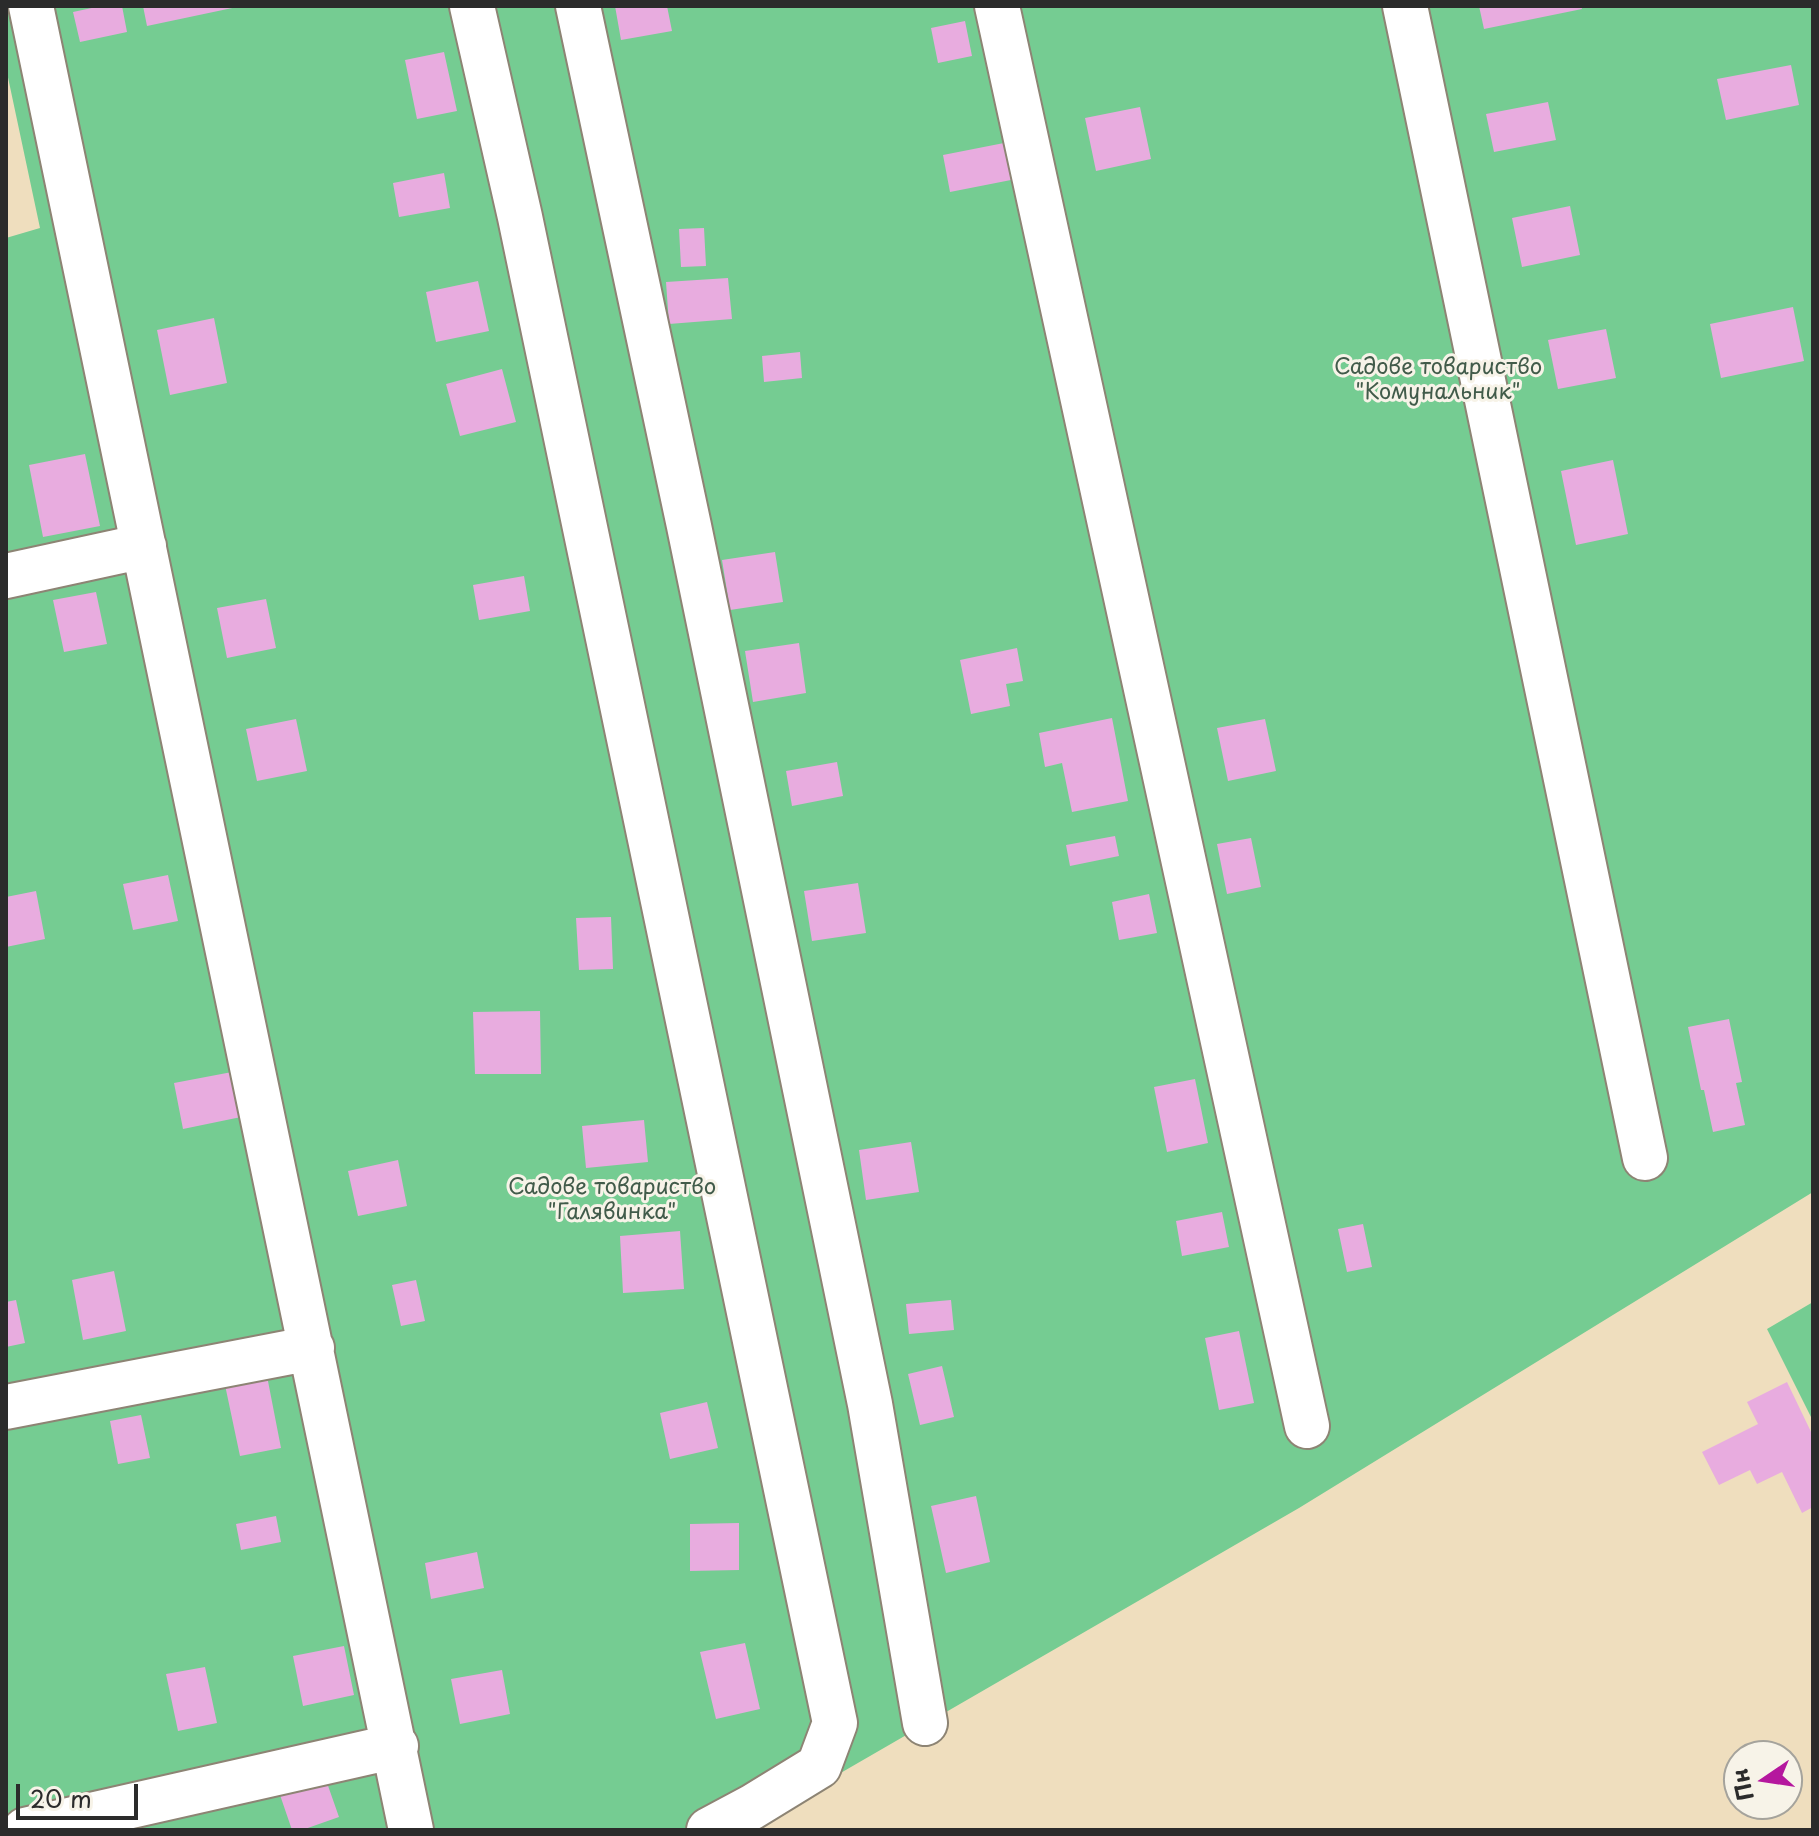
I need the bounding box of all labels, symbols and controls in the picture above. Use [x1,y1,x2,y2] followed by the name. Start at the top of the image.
[1334,355,1542,406] park label: Садове товариство "Комунальник"
[508,1175,716,1226] park label: Садове товариство "Галявинка"
[1723,1740,1803,1820] north arrow
[1721,1766,1761,1804] text: Пн
[20,1768,142,1818] scale bar
[30,1780,92,1816] text: 20 m

